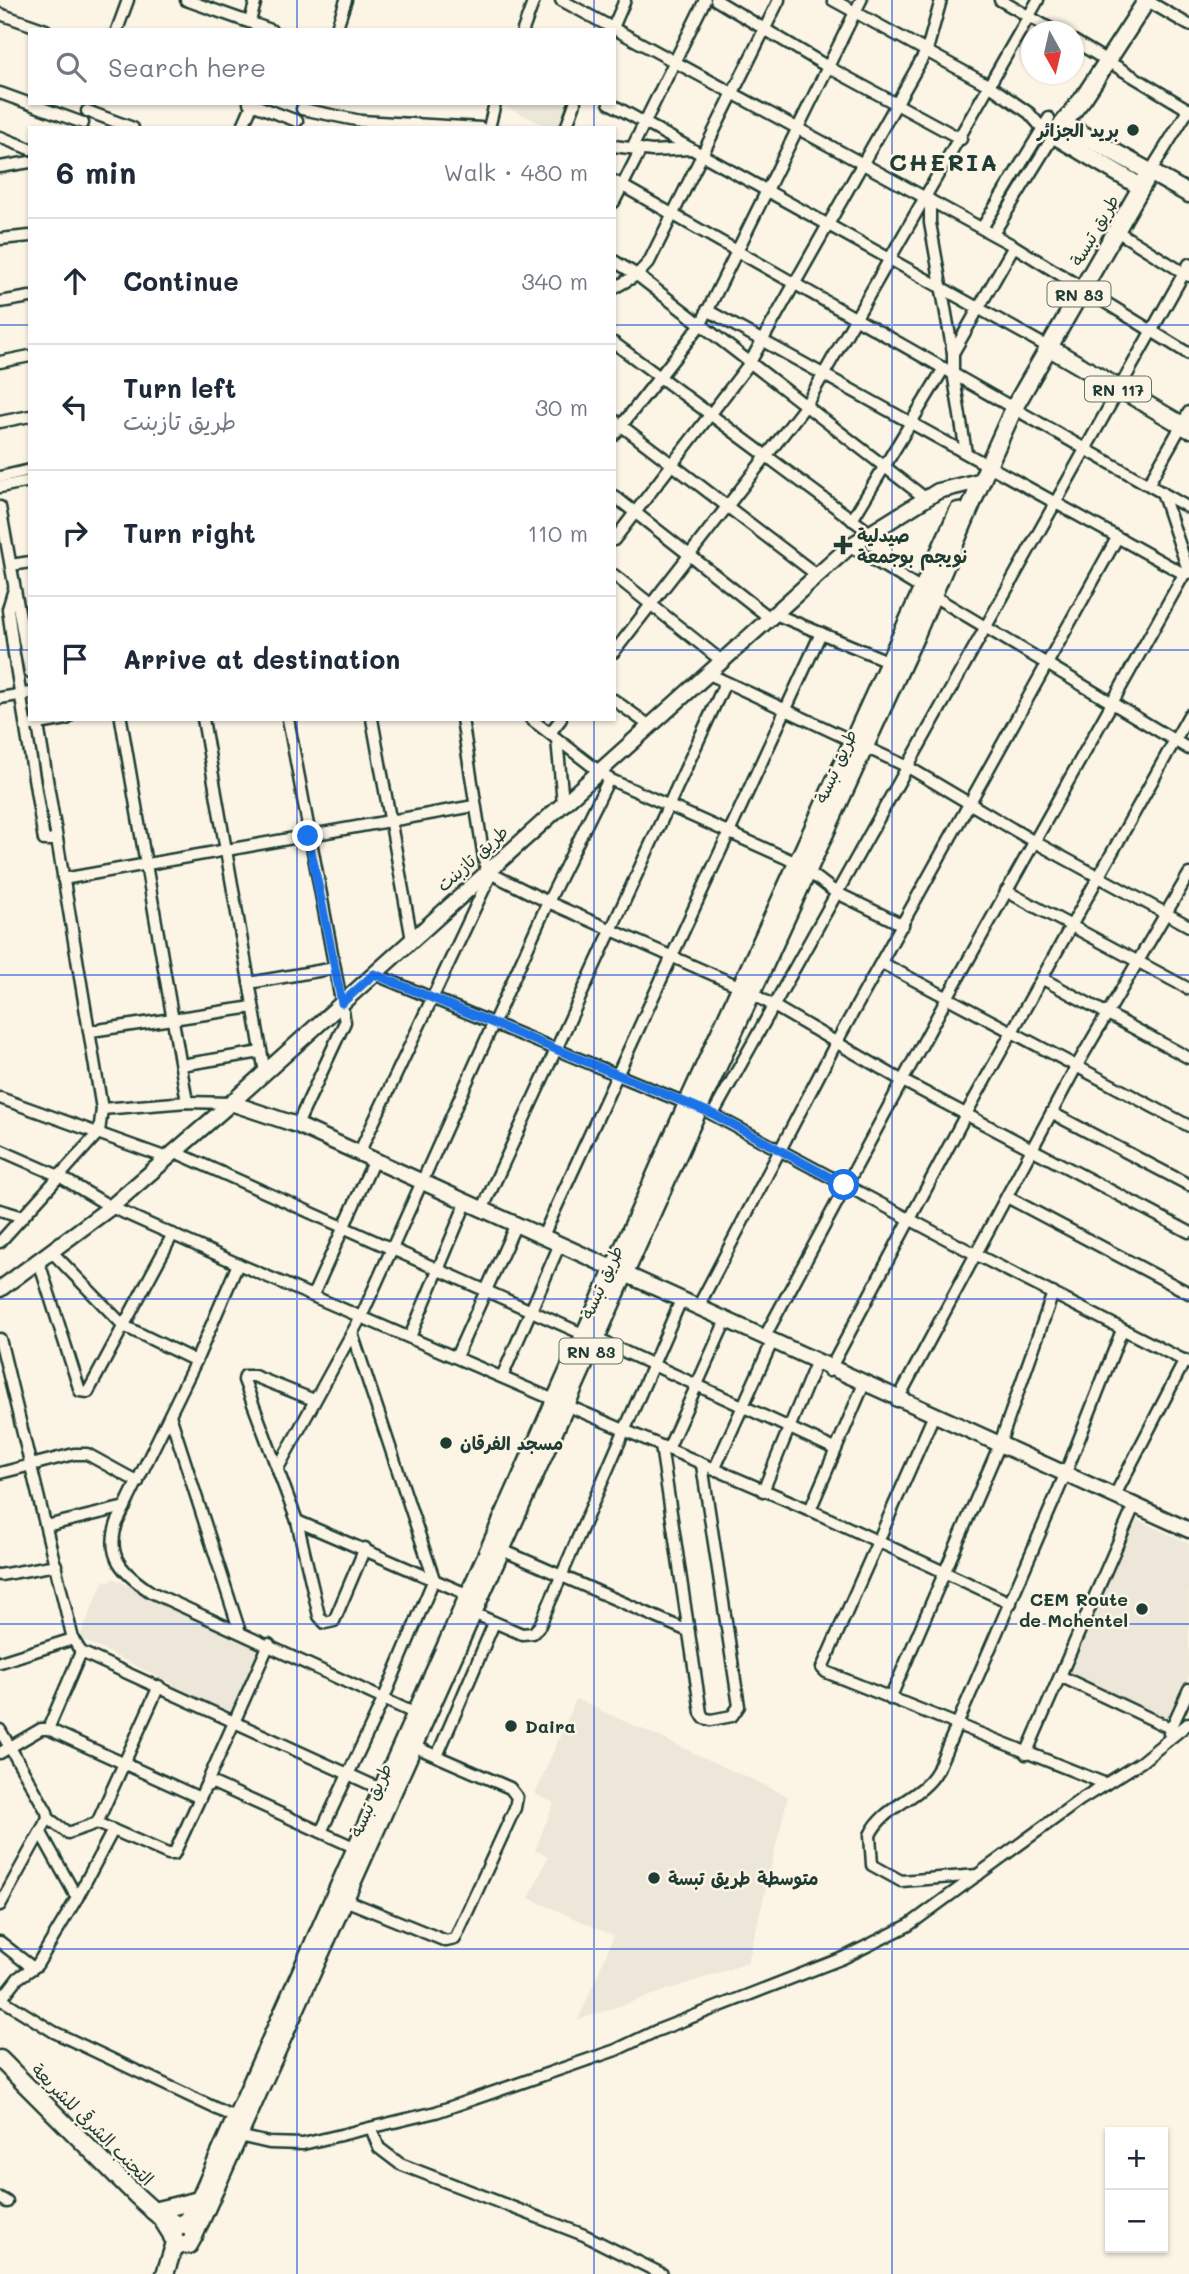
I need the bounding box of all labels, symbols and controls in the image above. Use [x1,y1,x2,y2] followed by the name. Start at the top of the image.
[1021,21,1084,84] north arrow
[28,28,616,105] search box
[52,48,90,86] icon: search
[108,50,266,84] text: Search here
[1036,118,1119,142] place label: بريد الجزائر
[1125,122,1141,138] marker: بريد الجزائر
[889,146,999,177] district label: CHERIA
[56,152,136,192] text: 6 min
[443,157,588,187] text: Walk · 480 m
[1064,190,1124,270] street label: طريق تبسة
[56,262,94,300] icon: ahead
[123,264,239,298] text: Continue
[521,266,588,296] text: 340 m
[1048,282,1110,306] road number: RN 83
[123,371,236,405] text: Turn left
[1085,376,1151,402] road number: RN 117
[56,388,94,426] icon: left
[535,392,588,422] text: 30 m
[123,406,236,436] text: طريق تازبنت
[56,514,94,552] icon: right
[123,516,256,550] text: Turn right
[528,518,588,548] text: 110 m
[857,523,967,571] place label: صيدلية نويجم بوجمعة
[835,537,851,553] marker: صيدلية نويجم بوجمعة
[56,640,94,678] icon: arrive
[123,642,400,676] text: Arrive at destination
[808,725,862,807] street label: طريق تبسة
[431,819,513,897] street label: طريق تازبنت
[292,820,323,851] route end
[828,1169,859,1200] route start
[574,1241,628,1323] street label: طريق تبسة
[560,1338,622,1364] road number: RN 83
[460,1431,563,1455] place label: مسجد الفرقان
[438,1435,454,1451] marker: مسجد الفرقان
[1019,1587,1128,1632] place label: CEM Route de Mchentel
[1134,1601,1150,1617] marker: CEM Route de Mchentel
[525,1714,575,1738] place label: Daira
[503,1718,519,1734] marker: Daira
[343,1759,397,1841] street label: طريق تبسة
[668,1866,818,1890] place label: متوسطة طريق تبسة
[646,1870,662,1886] marker: متوسطة طريق تبسة
[25,2058,159,2192] street label: التجنب الشرقي للشريعة
[1105,2127,1168,2253] map controls
[1105,2127,1168,2190] button: +
[1105,2190,1168,2253] button: −

